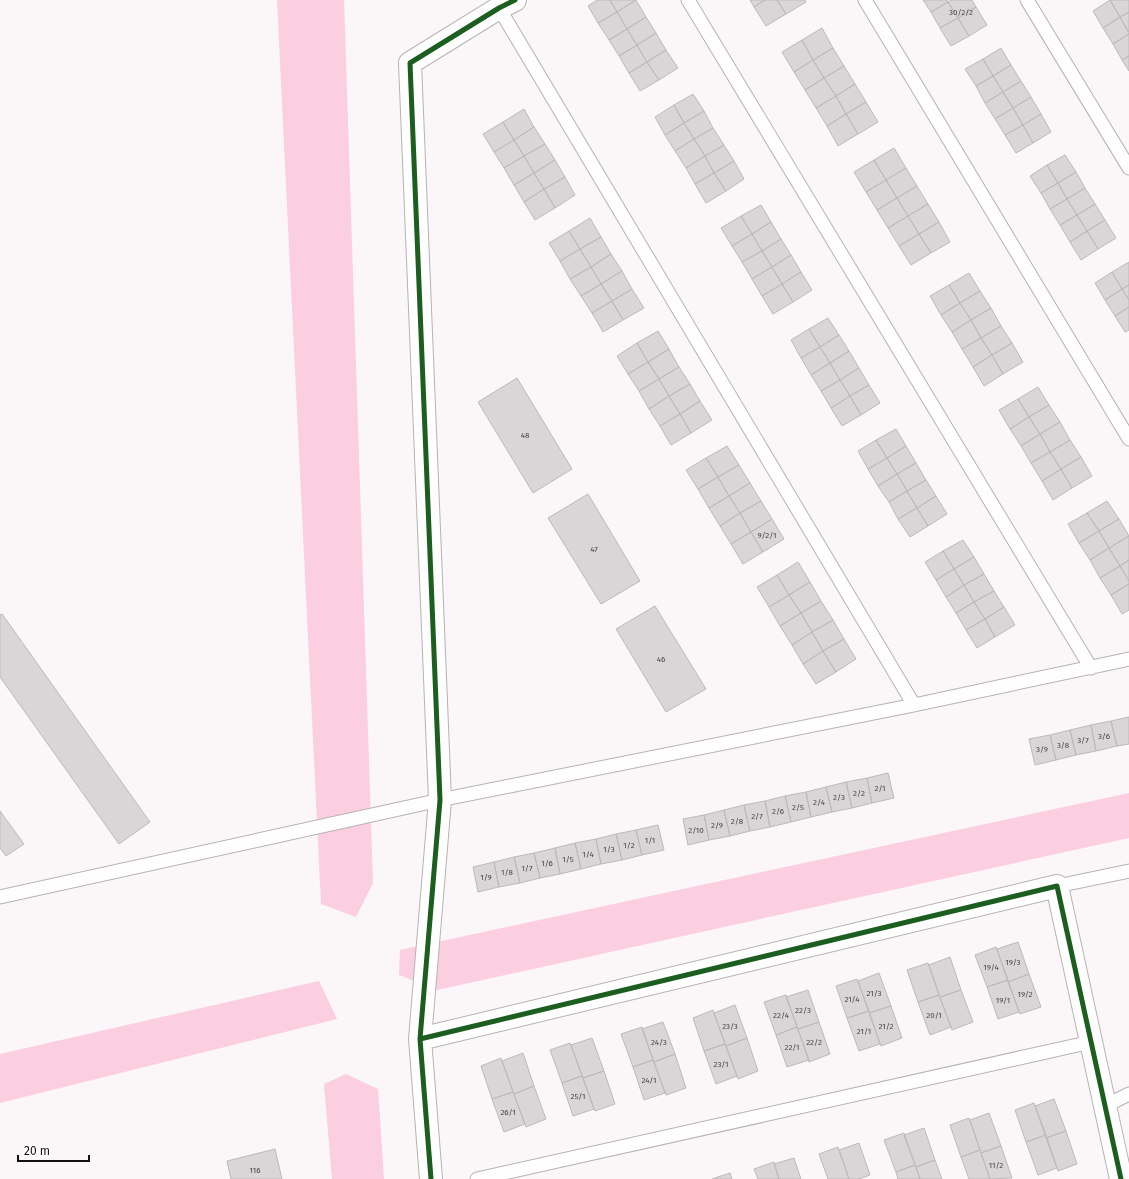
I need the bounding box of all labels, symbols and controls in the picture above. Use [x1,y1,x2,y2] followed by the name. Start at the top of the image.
[949,8,973,17] house number: 30/2/2
[521,431,530,440] house number: 48
[758,531,776,540] house number: 9/2/1
[590,545,598,554] house number: 47
[657,655,665,664] house number: 46
[1098,732,1110,741] house number: 3/6
[1077,736,1089,745] house number: 3/7
[1057,741,1070,750] house number: 3/8
[1036,745,1048,754] house number: 3/9
[874,784,886,793] house number: 2/1
[853,789,865,798] house number: 2/2
[833,793,845,802] house number: 2/3
[813,798,826,807] house number: 2/4
[792,803,804,812] house number: 2/5
[772,807,784,816] house number: 2/6
[751,812,763,821] house number: 2/7
[731,817,744,826] house number: 2/8
[711,821,723,830] house number: 2/9
[688,826,704,835] house number: 2/10
[645,836,655,845] house number: 1/1
[623,841,635,850] house number: 1/2
[603,845,615,854] house number: 1/3
[582,850,594,859] house number: 1/4
[562,855,574,864] house number: 1/5
[541,859,553,868] house number: 1/6
[521,864,533,873] house number: 1/7
[501,868,514,877] house number: 1/8
[480,873,492,882] house number: 1/9
[1005,958,1021,967] house number: 19/3
[983,963,999,972] house number: 19/4
[866,989,882,998] house number: 21/3
[1017,990,1033,999] house number: 19/2
[844,995,860,1004] house number: 21/4
[996,996,1010,1005] house number: 19/1
[795,1006,811,1015] house number: 22/3
[773,1011,790,1020] house number: 22/4
[926,1011,942,1020] house number: 20/1
[722,1022,738,1031] house number: 23/3
[878,1022,894,1031] house number: 21/2
[857,1027,871,1036] house number: 21/1
[651,1038,667,1047] house number: 24/3
[806,1038,822,1047] house number: 22/2
[784,1043,800,1052] house number: 22/1
[714,1060,728,1069] house number: 23/1
[642,1076,656,1085] house number: 24/1
[571,1092,585,1101] house number: 25/1
[500,1108,516,1117] house number: 26/1
[18,1137,89,1163] scale bar
[24,1144,50,1158] text: 20 m
[989,1161,1003,1170] house number: 11/2
[249,1166,261,1175] house number: 116

